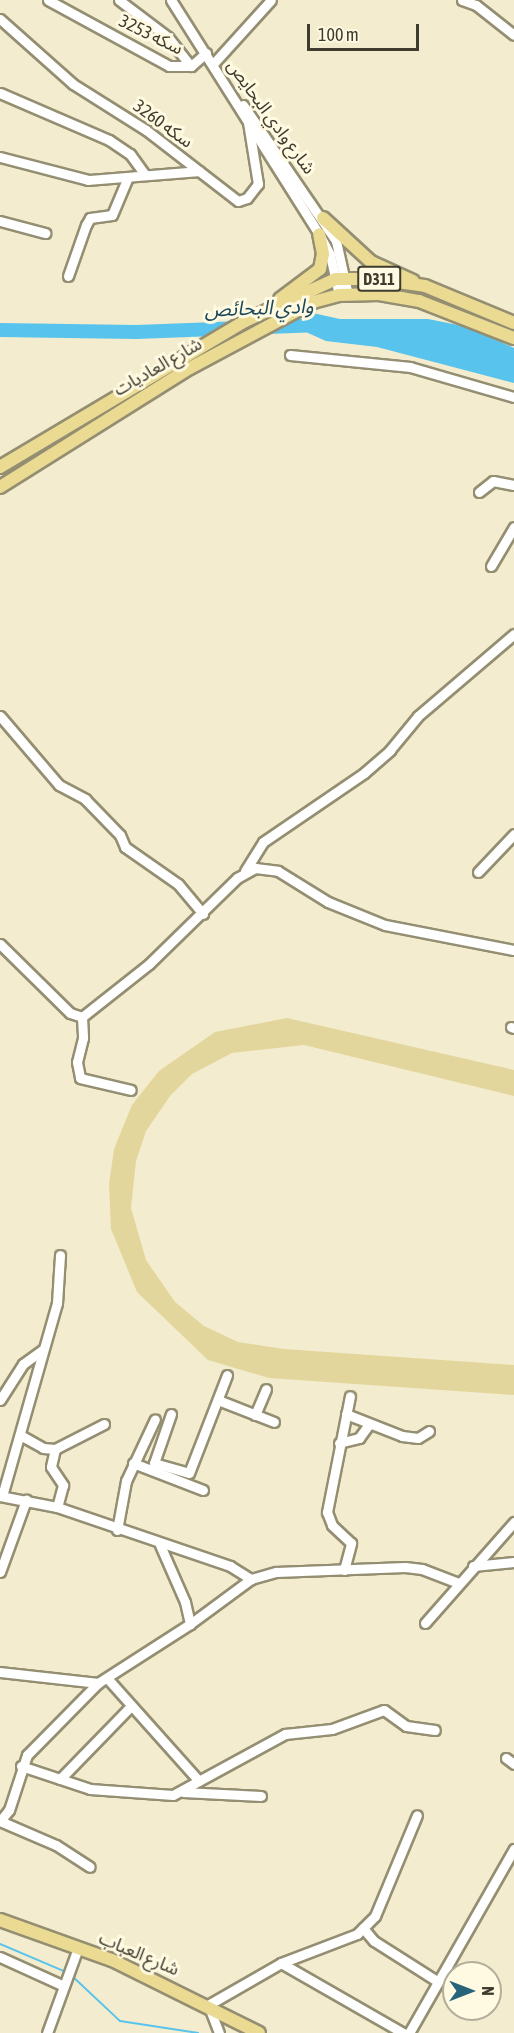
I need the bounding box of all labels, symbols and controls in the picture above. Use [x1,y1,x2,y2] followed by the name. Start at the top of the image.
[116,10,186,60] street label: سكه 3253
[310,12,422,50] scale bar
[318,24,359,45] text: 100 m
[222,56,320,178] street label: شارع وادي البحايص
[129,95,197,153] street label: سكه 3260
[356,266,401,292] road number: D311
[204,293,314,321] water label: وادي البحائص
[110,333,206,401] street label: شارع العاديات
[96,1927,182,1981] street label: شارع العباب
[442,1961,502,2021] north arrow
[479,1986,497,1996] text: N

